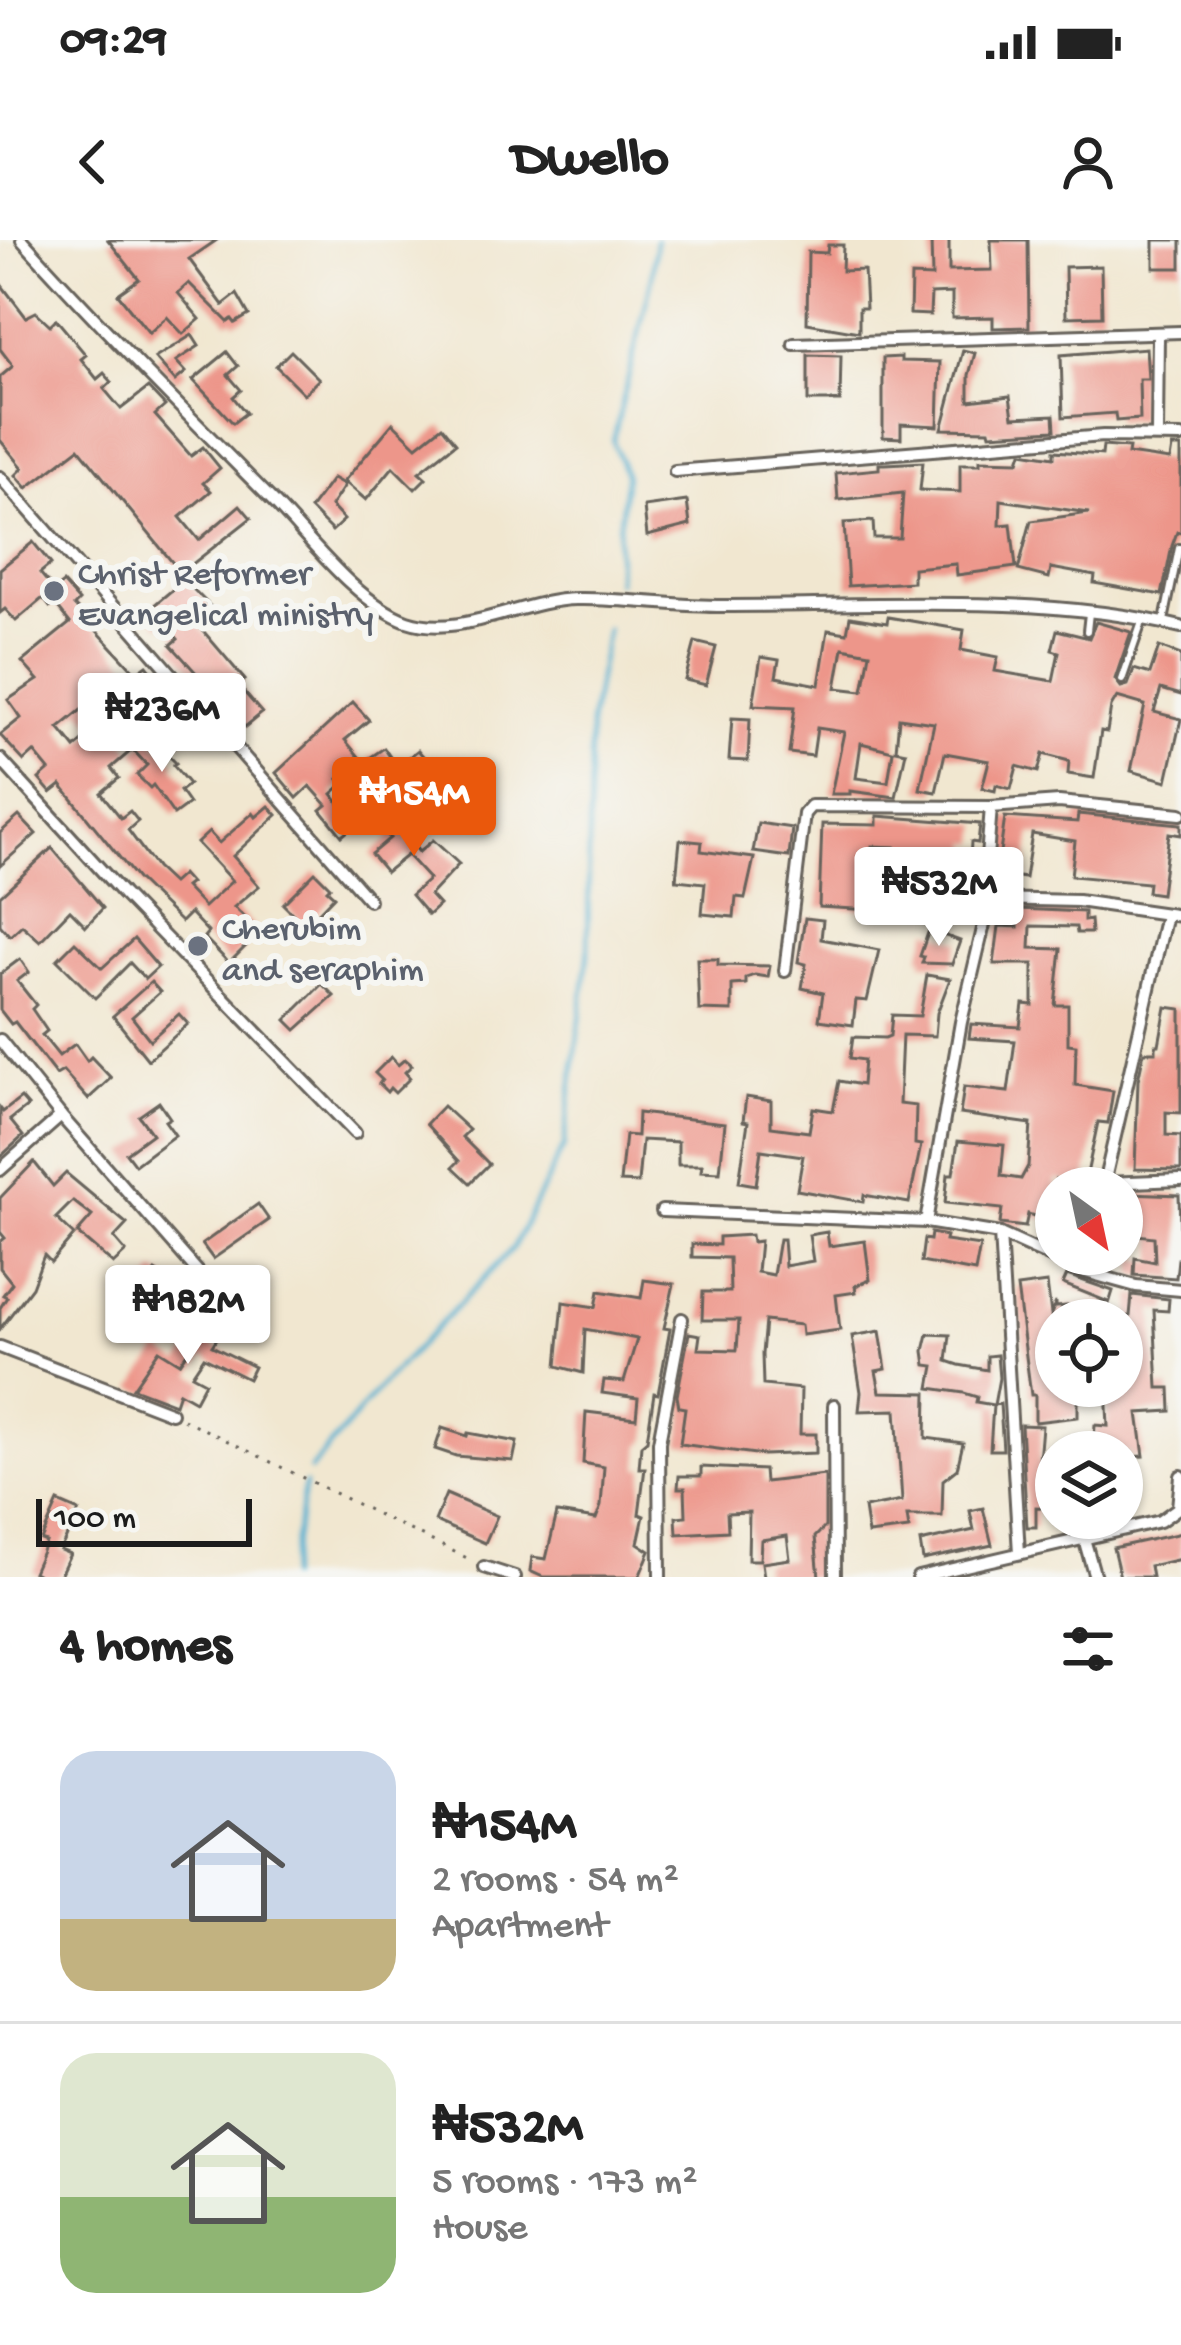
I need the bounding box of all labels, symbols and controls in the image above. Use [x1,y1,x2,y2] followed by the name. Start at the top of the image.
[60,16,167,69] text: 09:29
[60,129,126,195] icon: back
[1055,129,1121,195] icon: person
[512,130,669,194] text: Dwello
[78,555,374,639] place label: Christ Reformer Evangelical ministry
[41,578,67,604] marker: Christ Reformer Evangelical ministry
[78,673,246,775] pin: ₦236M
[105,689,219,735] text: ₦236M
[330,757,498,859] pin: ₦154M
[359,773,469,819] text: ₦154M
[855,847,1023,949] pin: ₦532M
[881,863,997,909] text: ₦532M
[222,910,424,994] place label: Cherubim and seraphim
[185,933,211,959] marker: Cherubim and seraphim
[1035,1167,1143,1275] north arrow
[1035,1167,1143,1539] map controls
[104,1265,272,1367] pin: ₦182M
[132,1281,244,1327] text: ₦182M
[1035,1299,1143,1407] button: locate
[1035,1431,1143,1539] button: layers
[36,1493,252,1546] scale bar
[54,1501,136,1539] text: 100 m
[1055,1616,1121,1682] icon: filters
[60,1619,231,1679] text: 4 homes
[156,1799,300,1943] icon: home
[432,1799,576,1859] text: ₦154M
[432,1859,679,1905] text: 2 rooms · 54 m²
[432,1905,608,1951] text: Apartment
[156,2101,300,2245] icon: home
[432,2101,583,2161] text: ₦532M
[432,2161,697,2207] text: 5 rooms · 173 m²
[432,2207,527,2253] text: House

